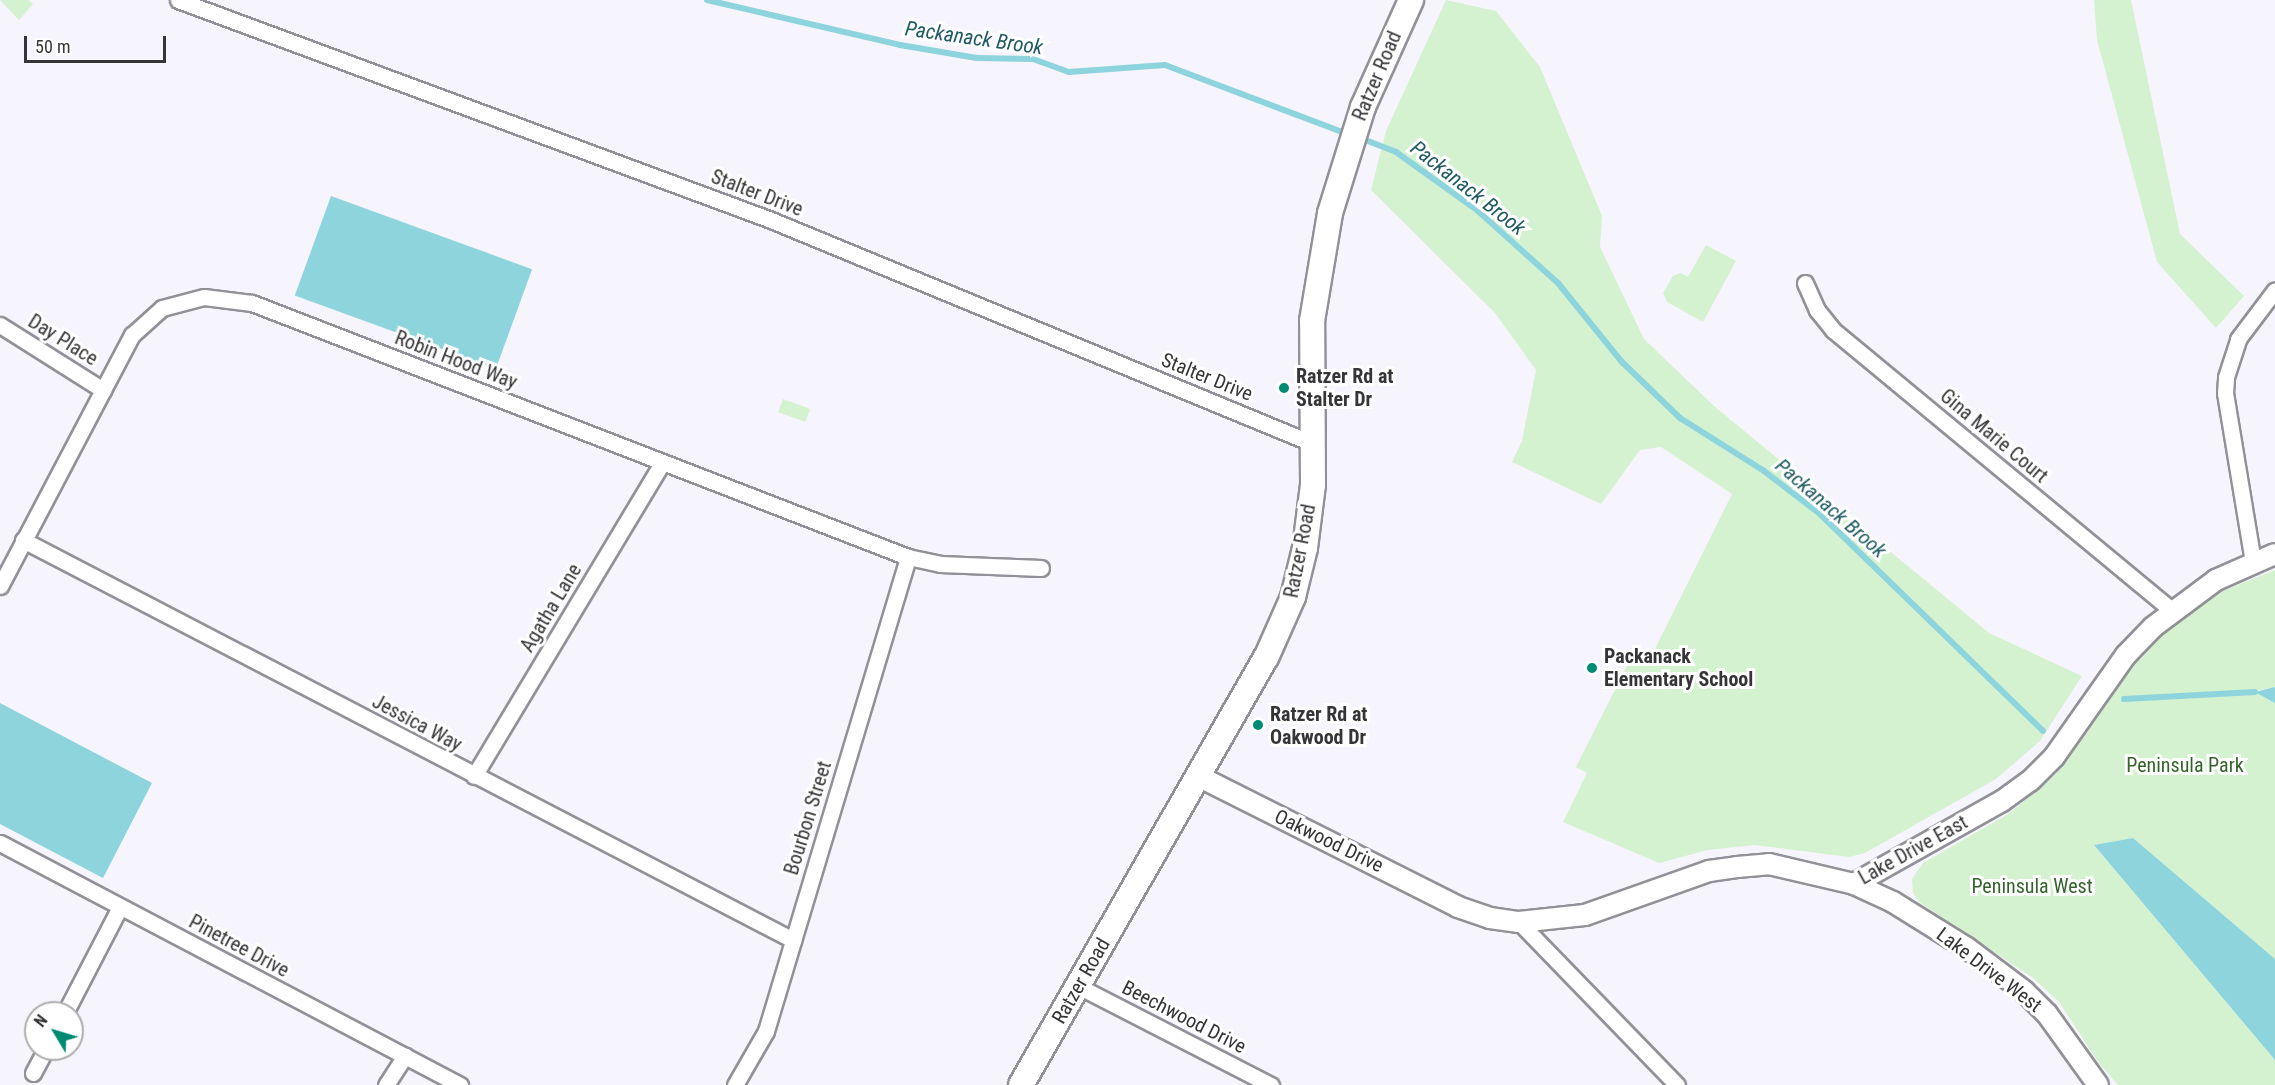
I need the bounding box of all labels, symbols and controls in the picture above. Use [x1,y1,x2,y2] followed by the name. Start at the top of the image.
[903,16,1045,60] water label: Packanack Brook
[27,24,170,62] scale bar
[1347,28,1407,124] street label: Ratzer Road
[35,36,70,57] text: 50 m
[1405,135,1531,241] water label: Packanack Brook
[708,165,806,221] street label: Stalter Drive
[24,309,102,371] street label: Day Place
[391,326,521,394] street label: Robin Hood Way
[1158,348,1256,406] street label: Stalter Drive
[1296,365,1393,412] place label: Ratzer Rd at Stalter Dr
[1277,381,1291,395] marker: Ratzer Rd at Stalter Dr
[1935,384,2053,488] street label: Gina Marie Court
[1770,453,1892,563] water label: Packanack Brook
[1279,502,1321,600] street label: Ratzer Road
[515,559,587,657] street label: Agatha Lane
[1604,644,1753,691] place label: Packanack Elementary School
[1585,661,1599,675] marker: Packanack Elementary School
[368,689,466,757] street label: Jessica Way
[1270,702,1367,749] place label: Ratzer Rd at Oakwood Dr
[1251,718,1265,732] marker: Ratzer Rd at Oakwood Dr
[2126,753,2244,777] park label: Peninsula Park
[779,758,837,878] street label: Bourbon Street
[1271,804,1387,878] street label: Oakwood Drive
[1854,810,1972,890] street label: Lake Drive East
[1971,874,2093,898] park label: Peninsula West
[185,910,293,982] street label: Pinetree Drive
[1932,923,2046,1017] street label: Lake Drive West
[1047,934,1115,1028] street label: Ratzer Road
[1118,975,1250,1059] street label: Beechwood Drive
[24,1001,84,1061] north arrow
[30,1011,51,1031] text: N

